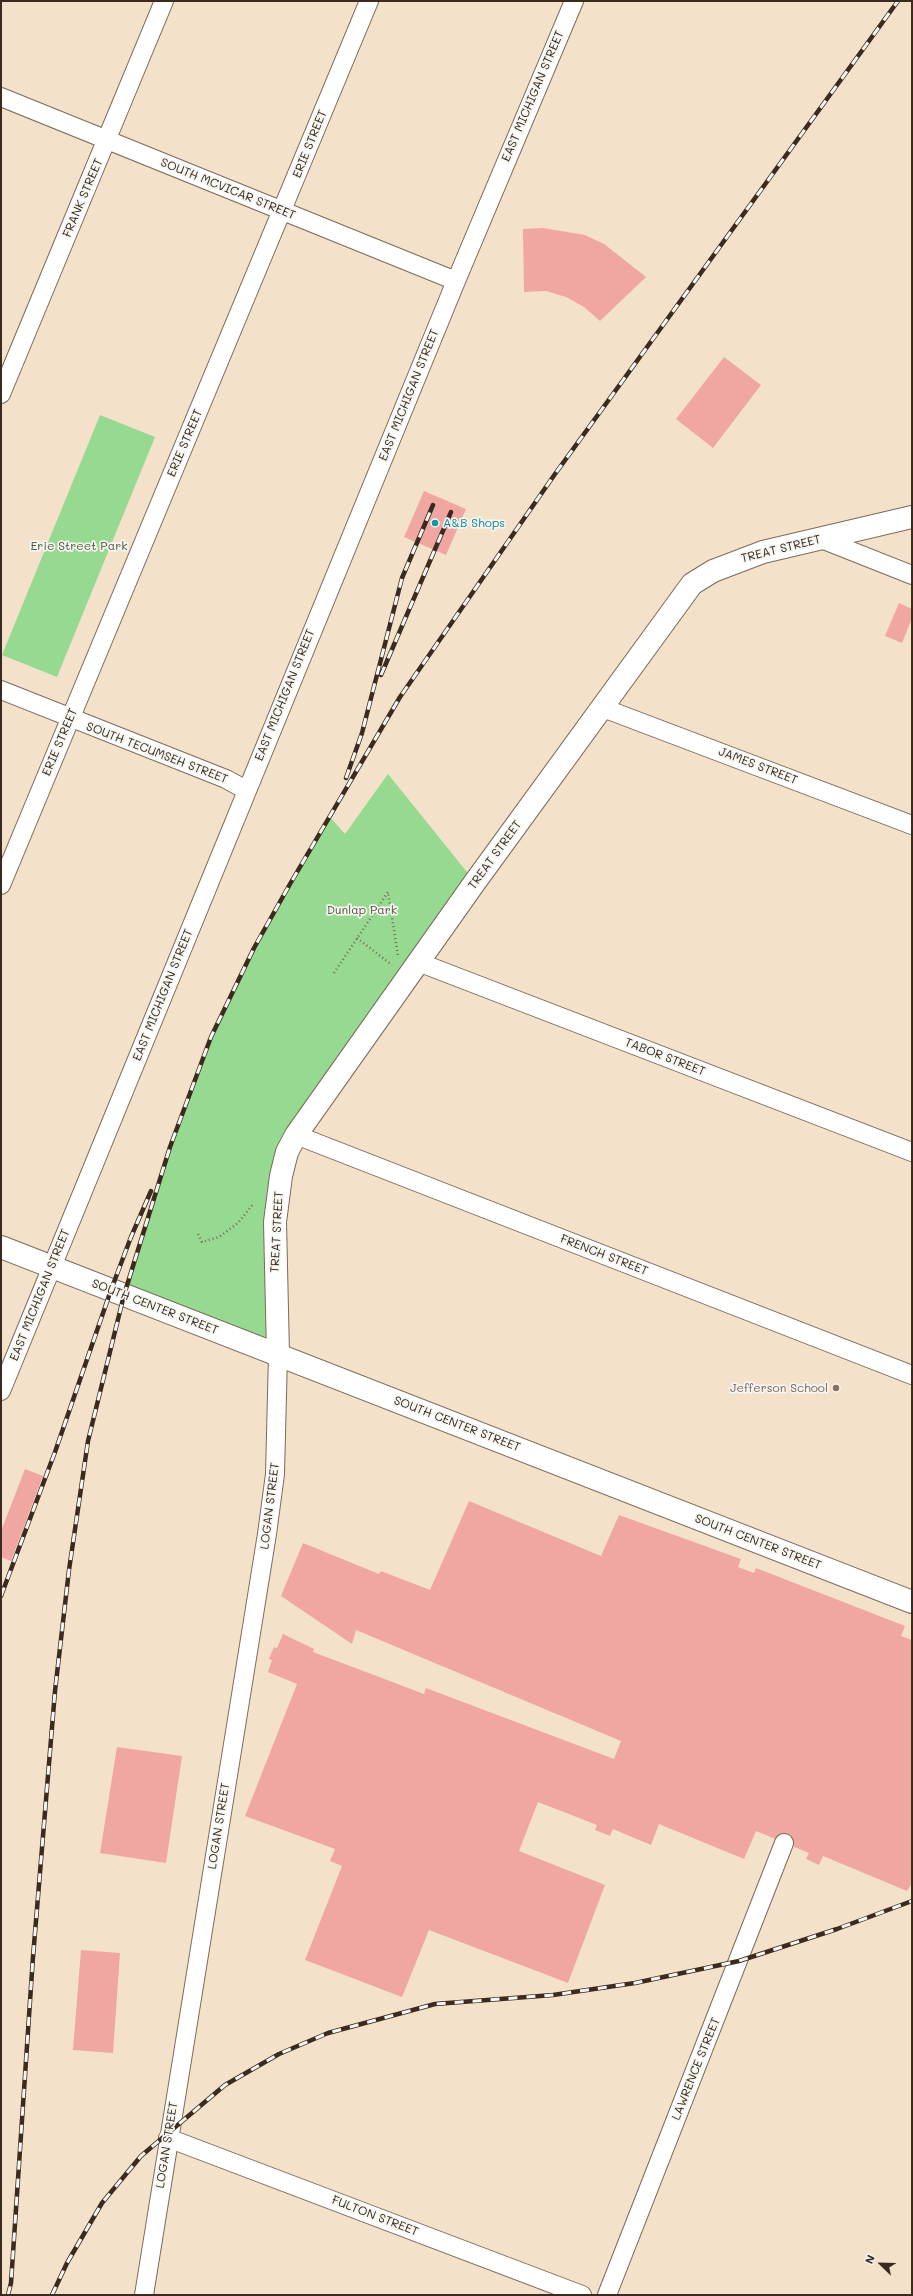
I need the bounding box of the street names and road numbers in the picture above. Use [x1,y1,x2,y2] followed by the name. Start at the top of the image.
[499,28,567,164] street label: EAST MICHIGAN STREET
[290,108,330,180] street label: ERIE STREET
[158,155,298,223] street label: SOUTH MCVICAR STREET
[60,156,106,240] street label: FRANK STREET
[376,327,442,463] street label: EAST MICHIGAN STREET
[164,407,206,479] street label: ERIE STREET
[740,532,822,566] street label: TREAT STREET
[252,627,318,763] street label: EAST MICHIGAN STREET
[39,706,81,778] street label: ERIE STREET
[84,719,230,787] street label: SOUTH TECUMSEH STREET
[716,744,800,788] street label: JAMES STREET
[465,818,525,892] street label: TREAT STREET
[130,927,196,1063] street label: EAST MICHIGAN STREET
[623,1035,707,1079] street label: TABOR STREET
[268,1191,286,1273] street label: TREAT STREET
[7,1227,73,1363] street label: EAST MICHIGAN STREET
[558,1232,650,1278] street label: FRENCH STREET
[90,1276,220,1338] street label: SOUTH CENTER STREET
[392,1393,522,1455] street label: SOUTH CENTER STREET
[258,1462,282,1550] street label: LOGAN STREET
[693,1511,823,1573] street label: SOUTH CENTER STREET
[205,1782,233,1870] street label: LOGAN STREET
[669,2016,723,2122] street label: LAWRENCE STREET
[153,2101,181,2189] street label: LOGAN STREET
[330,2193,420,2239] street label: FULTON STREET

